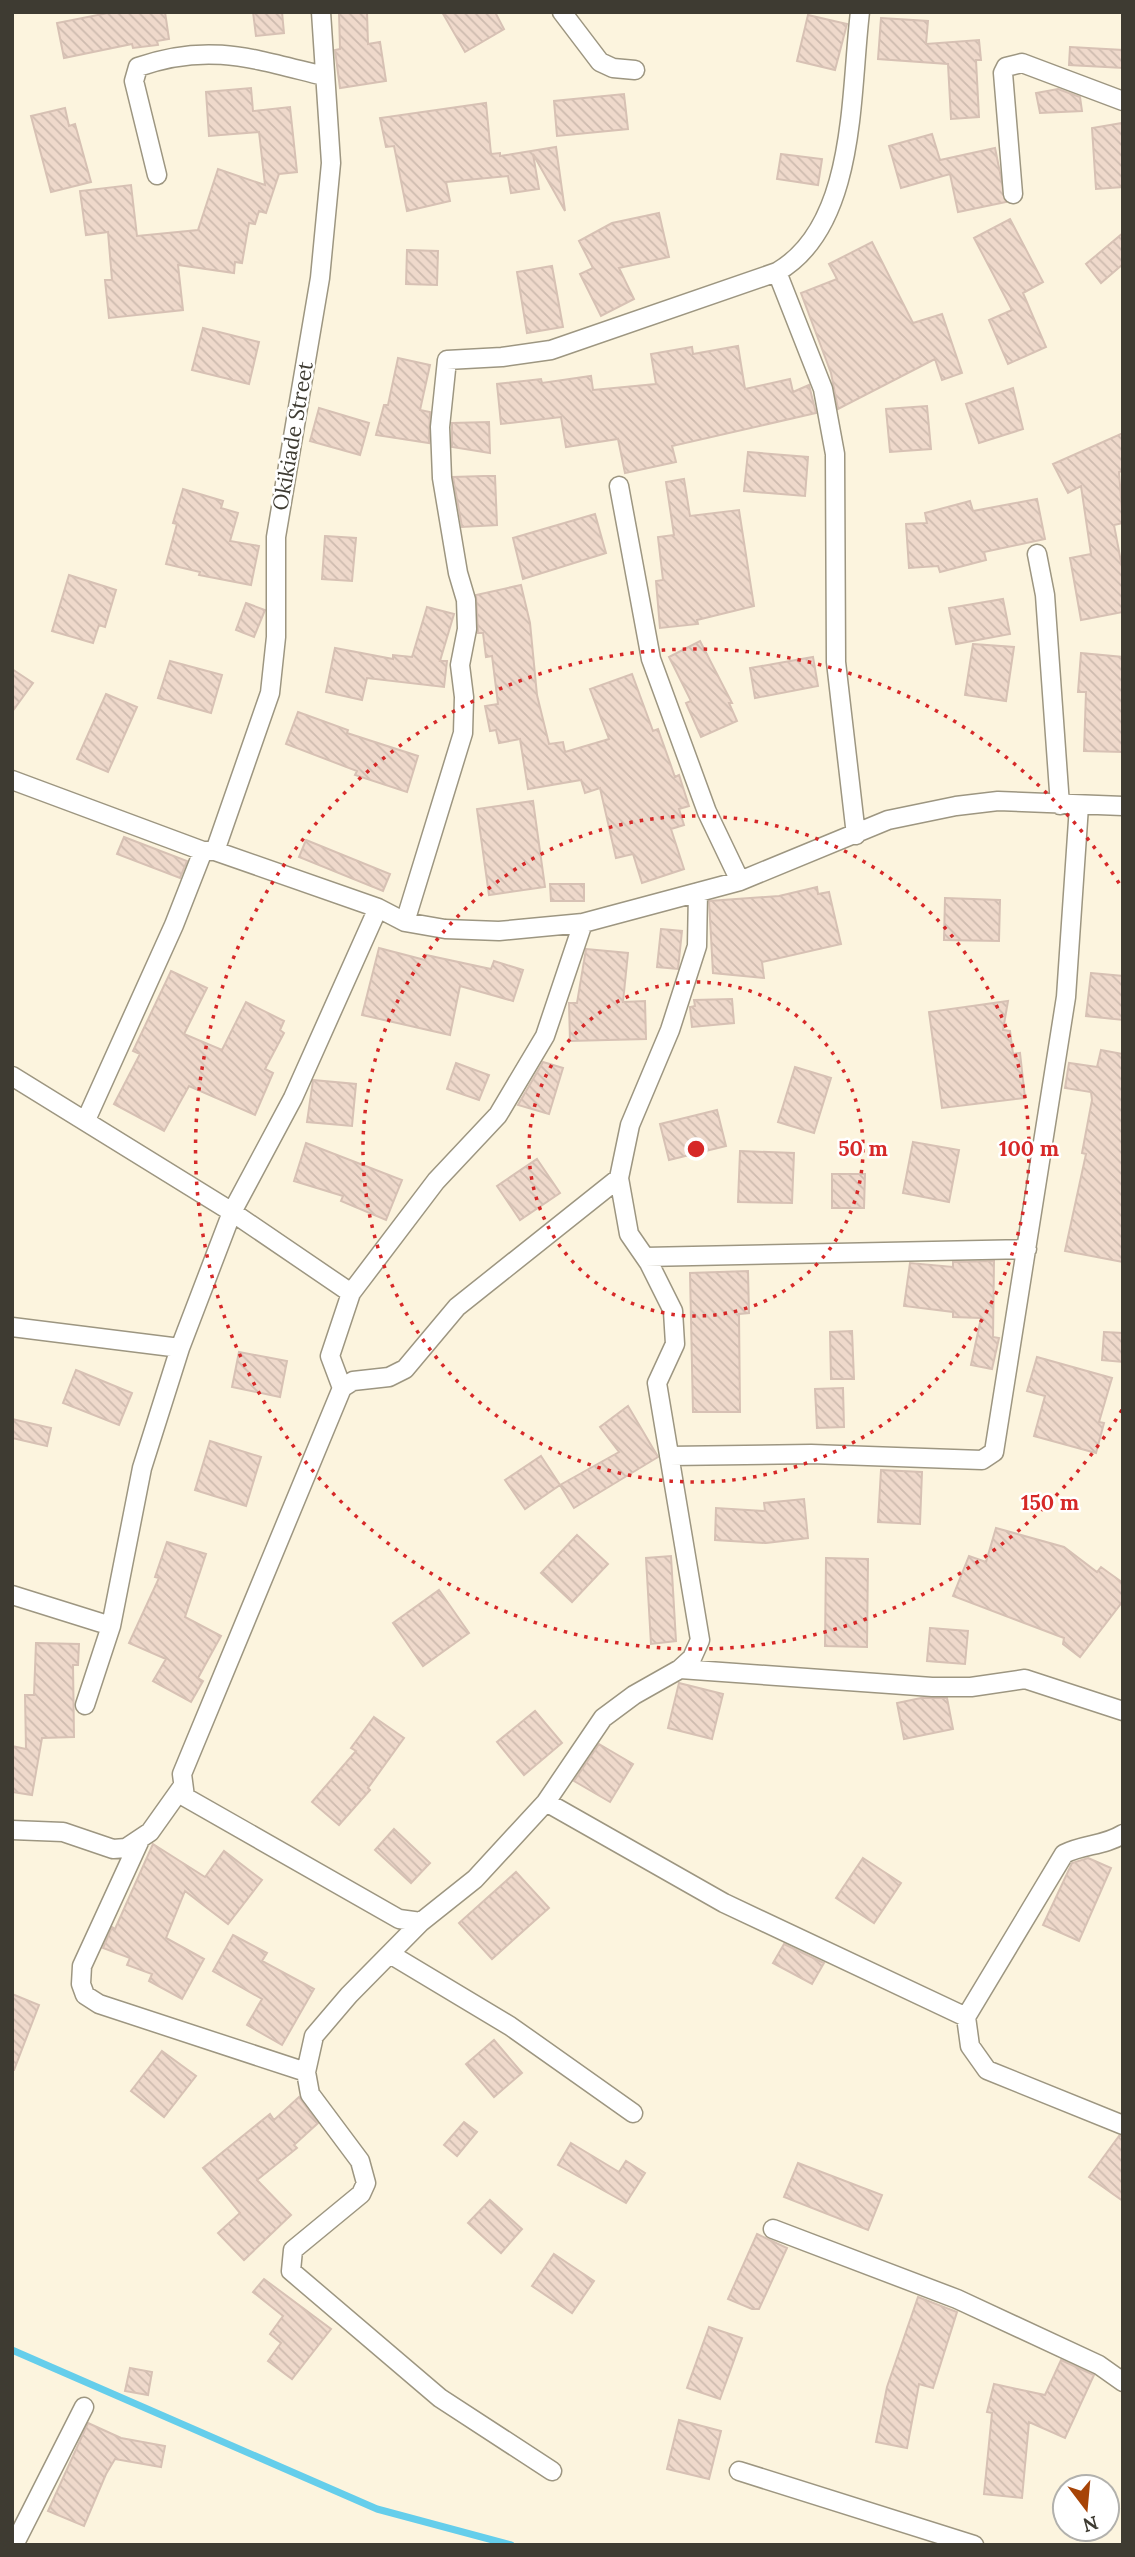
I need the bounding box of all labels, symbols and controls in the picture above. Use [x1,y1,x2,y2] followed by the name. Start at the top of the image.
[266,358,319,513] street label: Okikiade Street
[838,1135,888,1162] text: 50 m
[999,1135,1059,1162] text: 100 m
[684,1137,708,1161] centre of rings
[1021,1489,1079,1516] text: 150 m
[1051,2473,1121,2543] north arrow
[1080,2511,1101,2538] text: N

